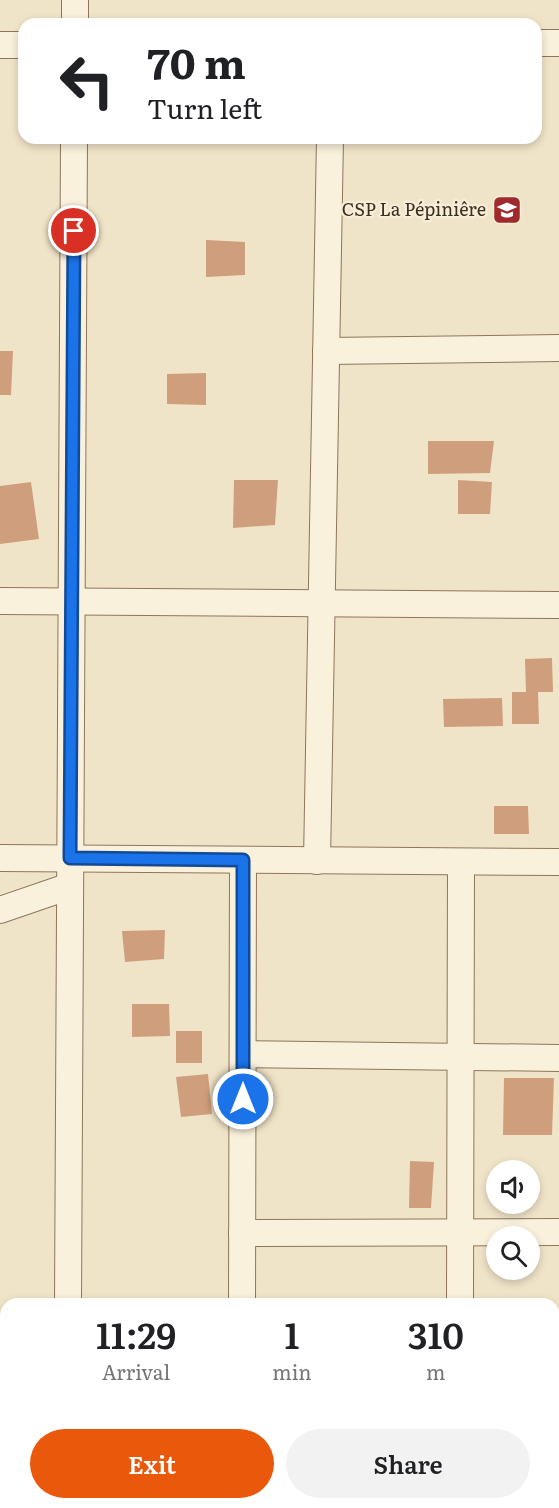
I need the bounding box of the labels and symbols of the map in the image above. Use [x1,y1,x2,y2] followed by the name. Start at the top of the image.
[491,194,523,226] school or university icon: CSP La Pépiniêre
[342,195,486,222] place label: CSP La Pépiniêre
[48,205,99,256] pin
[211,1067,275,1131] position arrow

